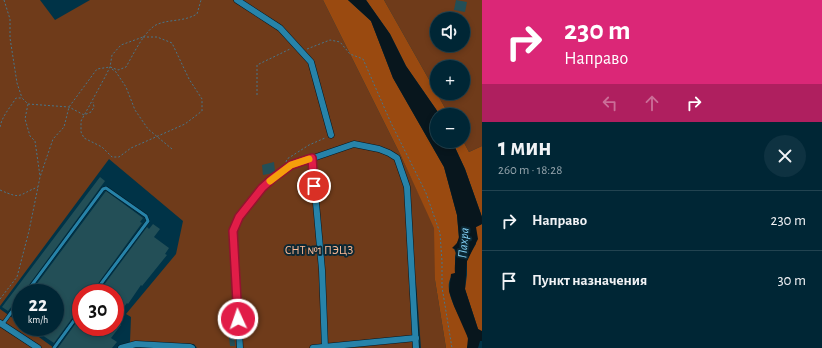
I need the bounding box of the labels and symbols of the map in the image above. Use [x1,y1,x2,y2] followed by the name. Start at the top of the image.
[297,169,331,203] pin
[456,227,472,259] water label: Пахра
[285,244,353,256] park label: СНТ №1 ПЭЦЗ
[72,284,124,336] speed limit sign: 30
[217,298,259,340] position arrow

